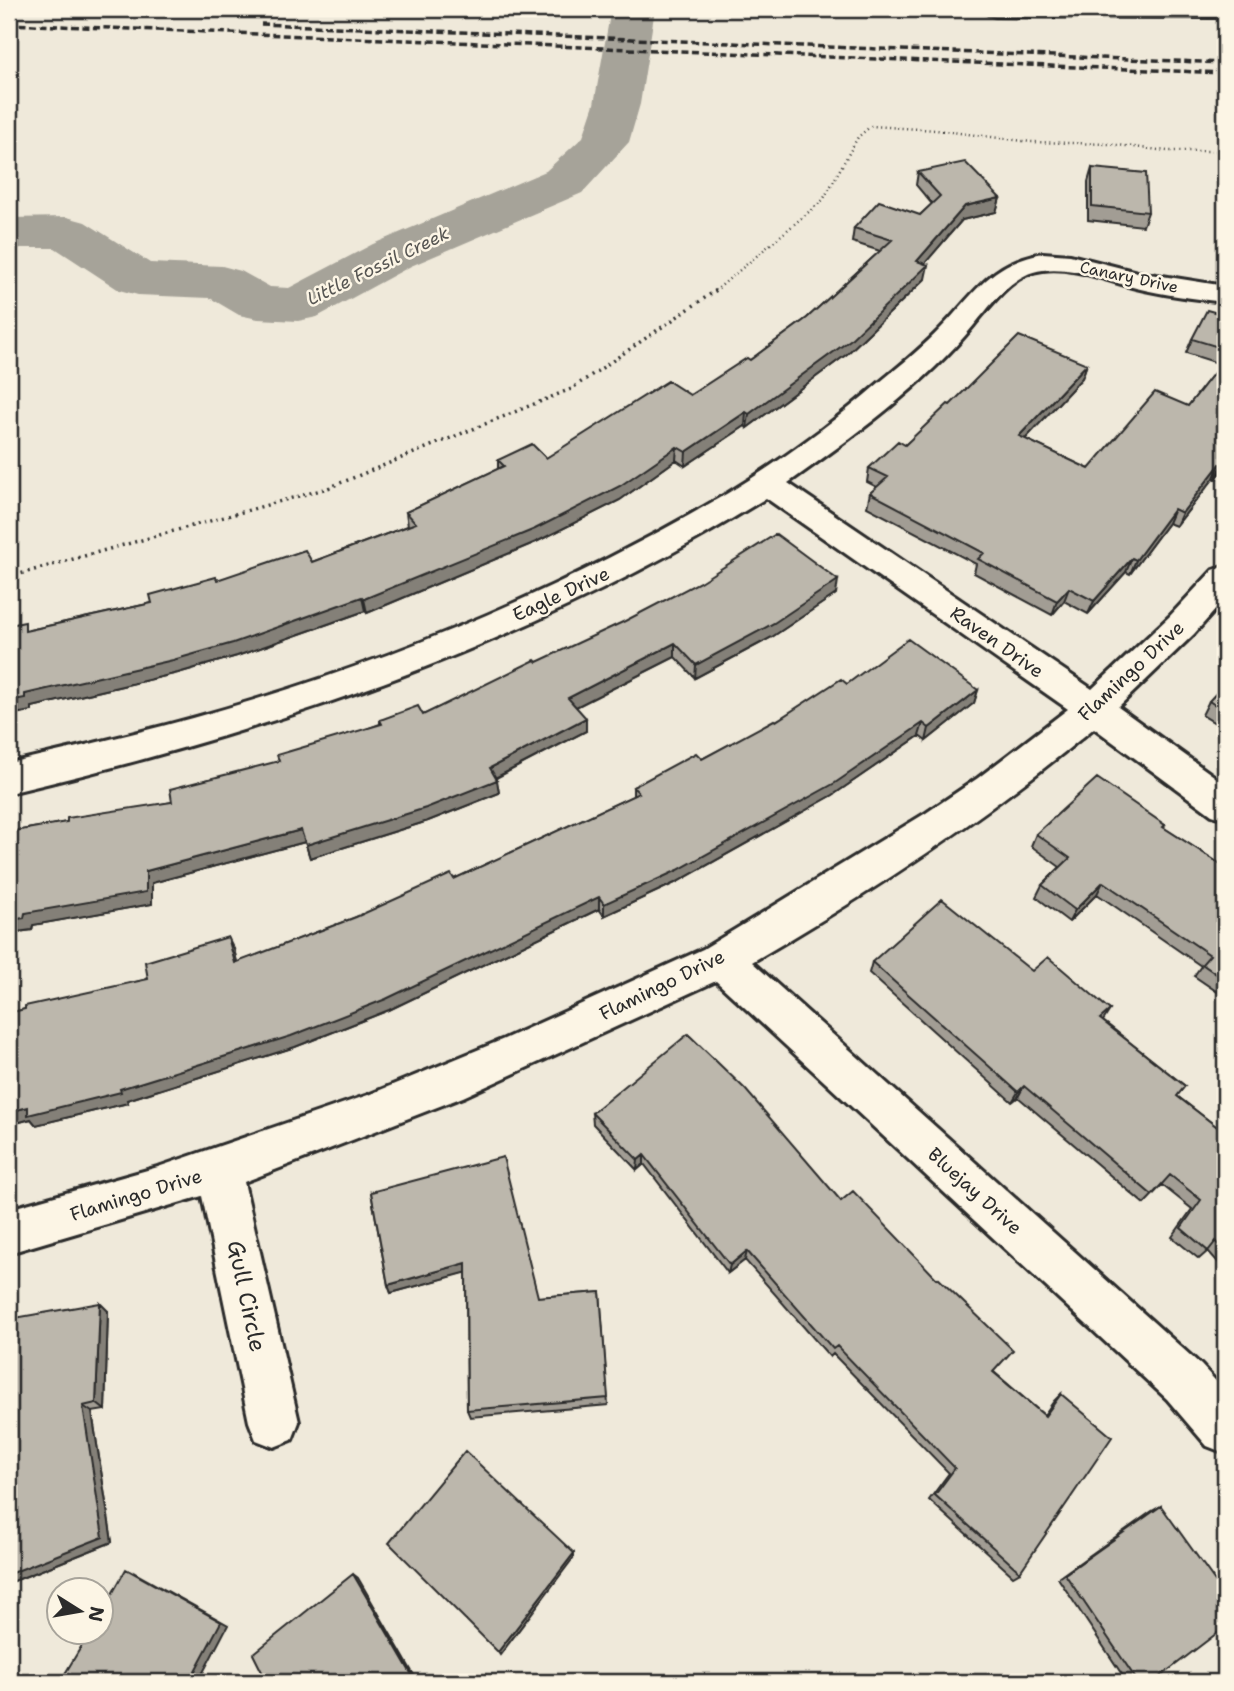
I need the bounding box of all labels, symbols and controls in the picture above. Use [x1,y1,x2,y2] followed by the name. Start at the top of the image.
[303,221,454,311] water label: Little Fossil Creek
[1078,256,1180,298] street label: Canary Drive
[509,561,613,627] street label: Eagle Drive
[945,601,1049,683] street label: Raven Drive
[1072,615,1190,727] street label: Flamingo Drive
[595,944,729,1026] street label: Flamingo Drive
[922,1142,1028,1240] street label: Bluejay Drive
[67,1163,205,1227] street label: Flamingo Drive
[221,1238,273,1354] street label: Gull Circle
[46,1576,116,1646] north arrow
[82,1604,110,1624] text: N

